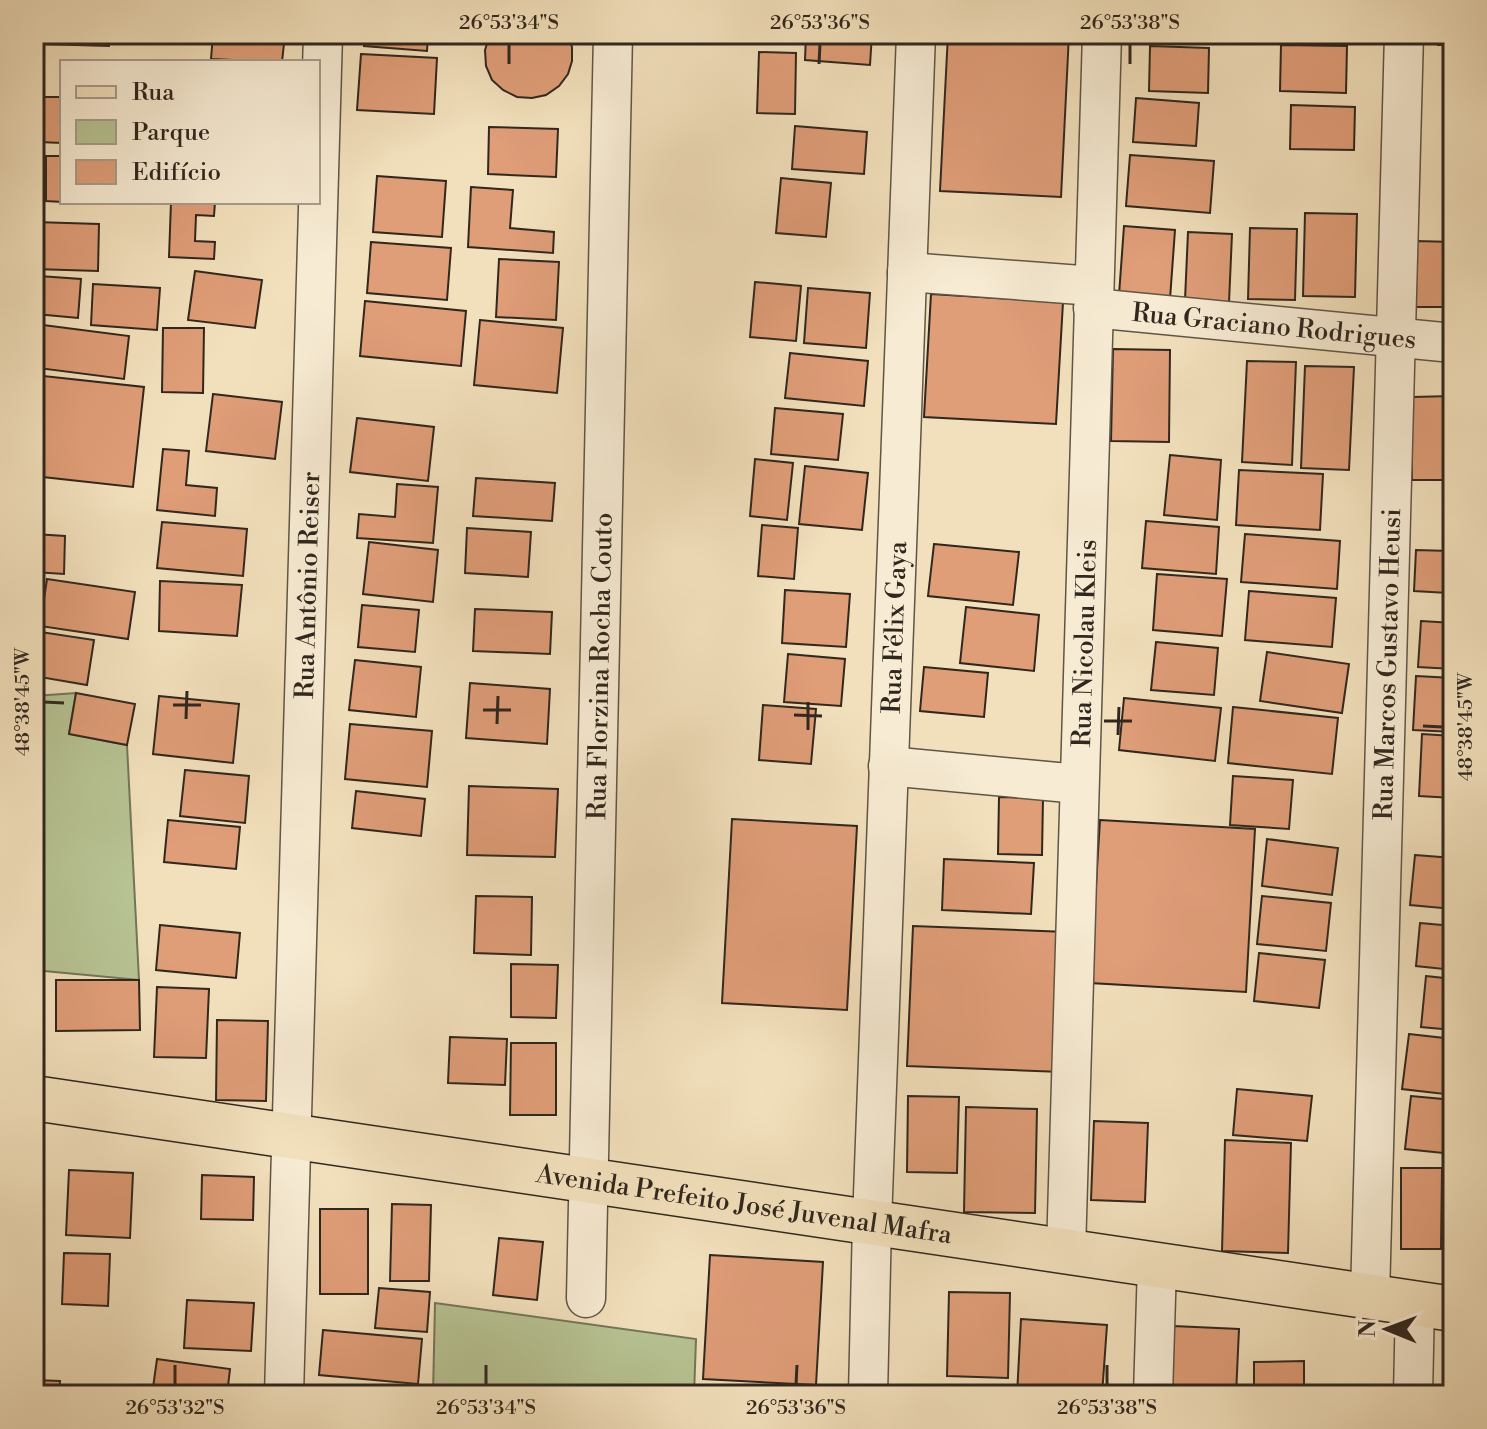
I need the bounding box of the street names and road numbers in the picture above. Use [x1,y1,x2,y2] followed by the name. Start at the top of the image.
[1130,297,1418,356] street label: Rua Graciano Rodrigues
[289,471,327,700] street label: Rua Antônio Reiser
[1368,508,1408,821] street label: Rua Marcos Gustavo Heusi
[581,512,620,820] street label: Rua Florzina Rocha Couto
[1066,539,1104,748] street label: Rua Nicolau Kleis
[876,540,914,714] street label: Rua Félix Gaya
[533,1158,955,1251] street label: Avenida Prefeito José Juvenal Mafra

